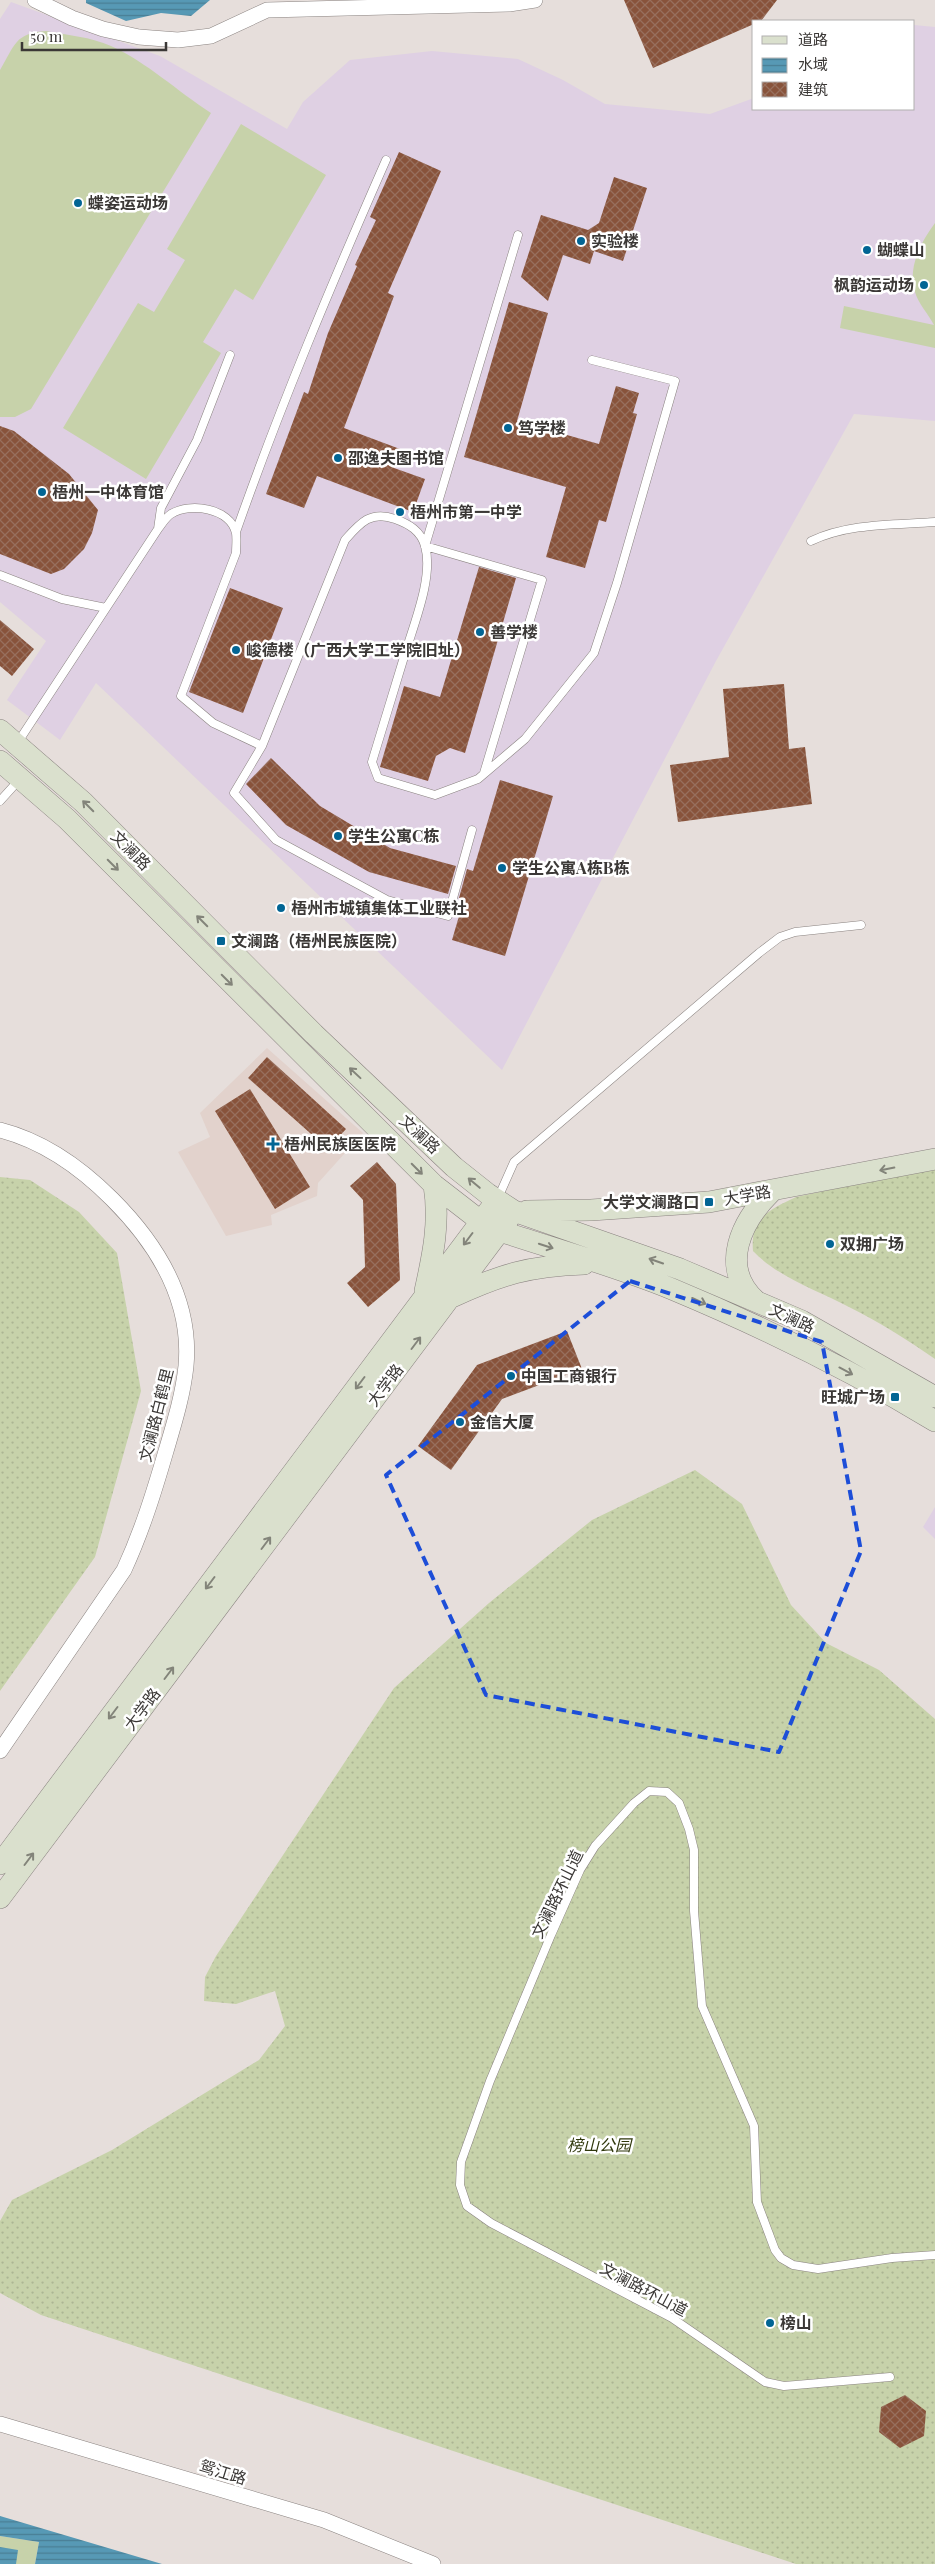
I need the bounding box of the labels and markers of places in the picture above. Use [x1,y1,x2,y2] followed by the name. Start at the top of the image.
[88,192,168,213] place label: 蝶姿运动场
[72,197,84,209] marker: 蝶姿运动场
[591,230,639,251] place label: 实验楼
[575,235,587,247] marker: 实验楼
[877,239,925,260] place label: 蝴蝶山
[861,244,873,256] marker: 蝴蝶山
[834,274,914,295] place label: 枫韵运动场
[918,279,930,291] marker: 枫韵运动场
[518,417,566,438] place label: 笃学楼
[502,422,514,434] marker: 笃学楼
[348,447,444,468] place label: 邵逸夫图书馆
[332,452,344,464] marker: 邵逸夫图书馆
[52,481,164,502] place label: 梧州一中体育馆
[36,486,48,498] marker: 梧州一中体育馆
[410,501,522,522] place label: 梧州市第一中学
[394,506,406,518] marker: 梧州市第一中学
[490,621,538,642] place label: 善学楼
[474,626,486,638] marker: 善学楼
[246,639,470,660] place label: 峻德楼（广西大学工学院旧址）
[230,644,242,656] marker: 峻德楼（广西大学工学院旧址）
[348,825,439,846] place label: 学生公寓C栋
[332,830,344,842] marker: 学生公寓C栋
[512,857,629,878] place label: 学生公寓A栋B栋
[496,862,508,874] marker: 学生公寓A栋B栋
[291,897,467,918] place label: 梧州市城镇集体工业联社
[275,902,287,914] marker: 梧州市城镇集体工业联社
[231,930,407,951] place label: 文澜路（梧州民族医院）
[215,935,227,947] marker: 文澜路（梧州民族医院）
[284,1133,396,1154] place label: 梧州民族医医院
[266,1137,280,1151] marker: 梧州民族医医院
[603,1191,699,1212] place label: 大学文澜路口
[703,1196,715,1208] marker: 大学文澜路口
[840,1233,904,1254] place label: 双拥广场
[824,1238,836,1250] marker: 双拥广场
[521,1365,617,1386] place label: 中国工商银行
[505,1370,517,1382] marker: 中国工商银行
[821,1386,885,1407] place label: 旺城广场
[889,1391,901,1403] marker: 旺城广场
[470,1411,534,1432] place label: 金信大厦
[454,1416,466,1428] marker: 金信大厦
[780,2312,812,2333] place label: 榜山
[764,2317,776,2329] marker: 榜山

